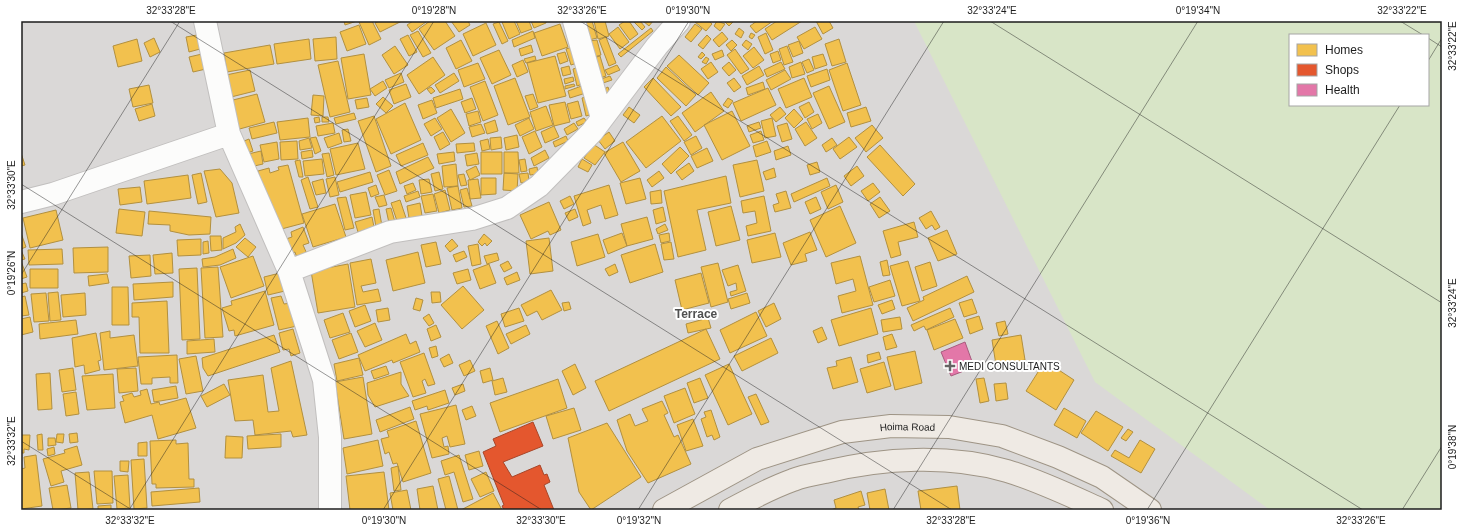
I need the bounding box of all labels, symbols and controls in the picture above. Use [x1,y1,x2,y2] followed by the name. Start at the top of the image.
[146,5,196,16] text: 32°33'28"E
[412,5,456,16] text: 0°19'28"N
[557,5,607,16] text: 32°33'26"E
[666,5,710,16] text: 0°19'30"N
[967,5,1017,16] text: 32°33'24"E
[1176,5,1220,16] text: 0°19'34"N
[1377,5,1427,16] text: 32°33'22"E
[1447,21,1458,71] text: 32°33'22"E
[1289,34,1429,106] legend
[1325,43,1363,57] text: Homes
[1325,63,1359,77] text: Shops
[1325,83,1360,97] text: Health
[6,160,17,210] text: 32°33'30"E
[6,251,17,295] text: 0°19'26"N
[1447,278,1458,328] text: 32°33'24"E
[675,307,718,321] district label: Terrace
[944,360,956,372] marker: MEDI CONSULTANTS
[959,361,1060,372] place label: MEDI CONSULTANTS
[6,416,17,466] text: 32°33'32"E
[879,421,935,433] street label: Hoima Road
[1447,425,1458,469] text: 0°19'38"N
[105,515,155,526] text: 32°33'32"E
[362,515,406,526] text: 0°19'30"N
[516,515,566,526] text: 32°33'30"E
[617,515,661,526] text: 0°19'32"N
[926,515,976,526] text: 32°33'28"E
[1126,515,1170,526] text: 0°19'36"N
[1336,515,1386,526] text: 32°33'26"E

